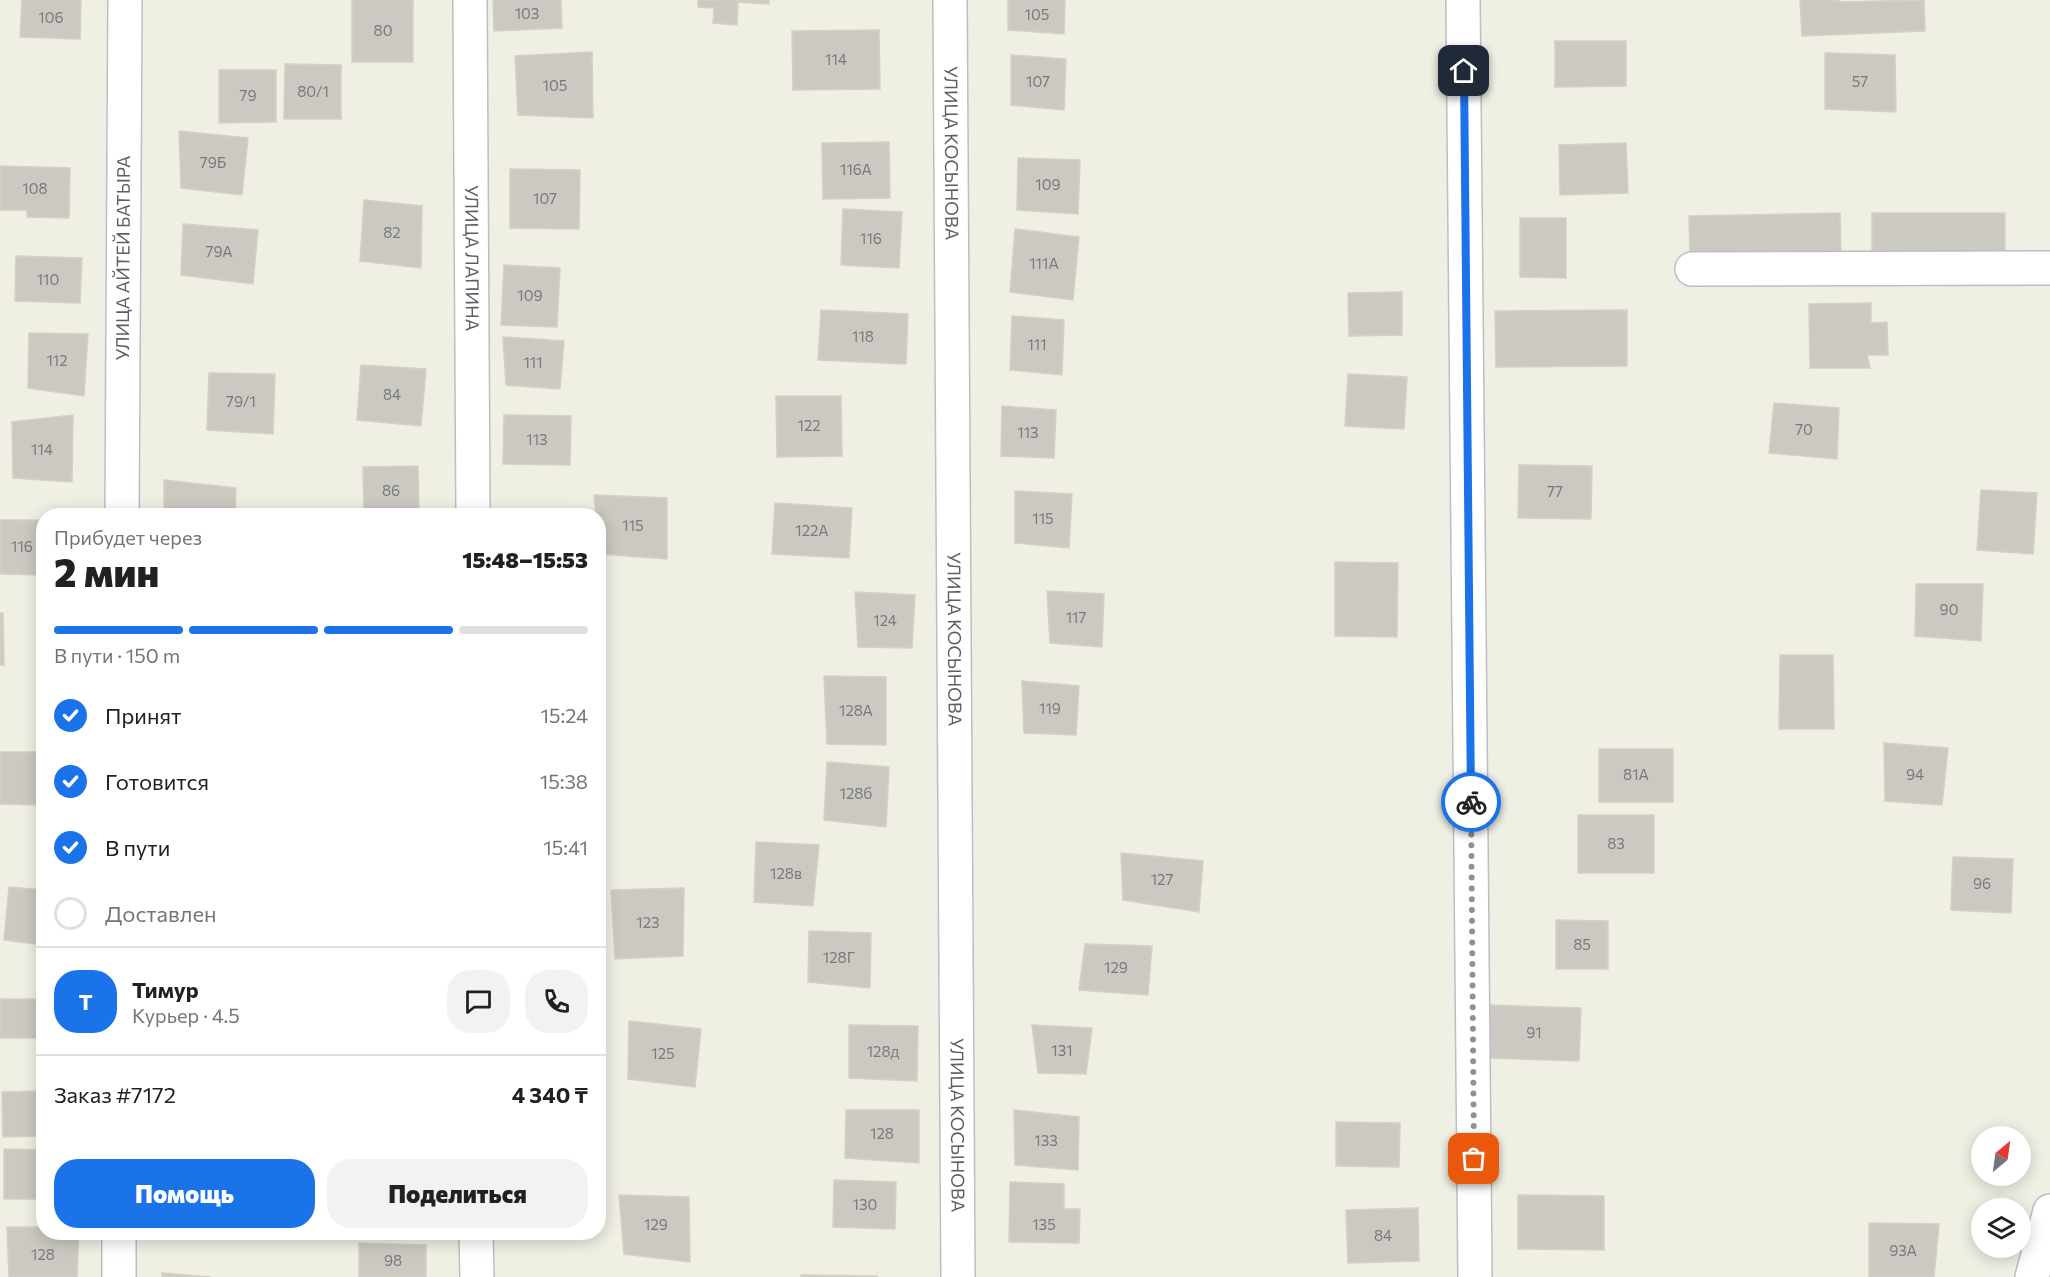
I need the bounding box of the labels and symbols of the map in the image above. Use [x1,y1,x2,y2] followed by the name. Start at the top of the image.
[515,4,539,22] house number: 103
[1025,5,1049,23] house number: 105
[38,8,64,26] house number: 106
[374,21,392,39] house number: 80
[1438,45,1489,96] pin
[825,50,847,68] house number: 114
[940,66,964,240] street label: УЛИЦА КОСЫНОВА
[1026,72,1050,90] house number: 107
[1852,72,1868,90] house number: 57
[543,76,567,94] house number: 105
[297,82,329,100] house number: 80/1
[240,86,256,104] house number: 79
[200,153,226,171] house number: 79Б
[111,155,134,361] street label: УЛИЦА АЙТЕЙ БАТЫРА
[840,160,872,178] house number: 116А
[1035,175,1061,193] house number: 109
[22,179,48,197] house number: 108
[461,185,484,331] street label: УЛИЦА ЛАПИНА
[533,189,557,207] house number: 107
[383,223,401,241] house number: 82
[860,229,882,247] house number: 116
[206,242,233,260] house number: 79А
[1029,254,1059,272] house number: 111А
[37,270,59,288] house number: 110
[517,286,543,304] house number: 109
[852,327,874,345] house number: 118
[1027,335,1047,353] house number: 111
[46,351,68,369] house number: 112
[523,353,543,371] house number: 111
[383,385,401,403] house number: 84
[226,392,256,410] house number: 79/1
[797,416,821,434] house number: 122
[1795,420,1813,438] house number: 70
[1017,423,1039,441] house number: 113
[526,430,548,448] house number: 113
[31,440,53,458] house number: 114
[382,481,400,499] house number: 86
[1547,482,1563,500] house number: 77
[1032,509,1054,527] house number: 115
[622,516,644,534] house number: 115
[795,521,829,539] house number: 122А
[11,537,33,555] house number: 116
[943,552,967,726] street label: УЛИЦА КОСЫНОВА
[1940,600,1958,618] house number: 90
[1066,608,1086,626] house number: 117
[873,611,897,629] house number: 124
[1039,699,1061,717] house number: 119
[839,701,873,719] house number: 128А
[1623,765,1649,783] house number: 81А
[1906,765,1924,783] house number: 94
[1441,772,1501,832] courier
[840,784,872,802] house number: 128б
[1607,834,1625,852] house number: 83
[770,864,802,882] house number: 128в
[1151,870,1173,888] house number: 127
[1973,874,1991,892] house number: 96
[636,913,660,931] house number: 123
[1573,935,1591,953] house number: 85
[823,948,855,966] house number: 128Г
[1104,958,1128,976] house number: 129
[1526,1023,1542,1041] house number: 91
[947,1038,970,1212] street label: УЛИЦА КОСЫНОВА
[1051,1041,1073,1059] house number: 131
[867,1042,900,1060] house number: 128д
[651,1044,675,1062] house number: 125
[870,1124,894,1142] house number: 128
[1971,1126,2031,1186] north arrow
[1034,1131,1058,1149] house number: 133
[1448,1133,1499,1184] pin
[853,1195,877,1213] house number: 130
[644,1215,668,1233] house number: 129
[1032,1215,1056,1233] house number: 135
[1374,1226,1392,1244] house number: 84
[1889,1241,1917,1259] house number: 93А
[31,1245,55,1263] house number: 128
[384,1251,402,1269] house number: 98

